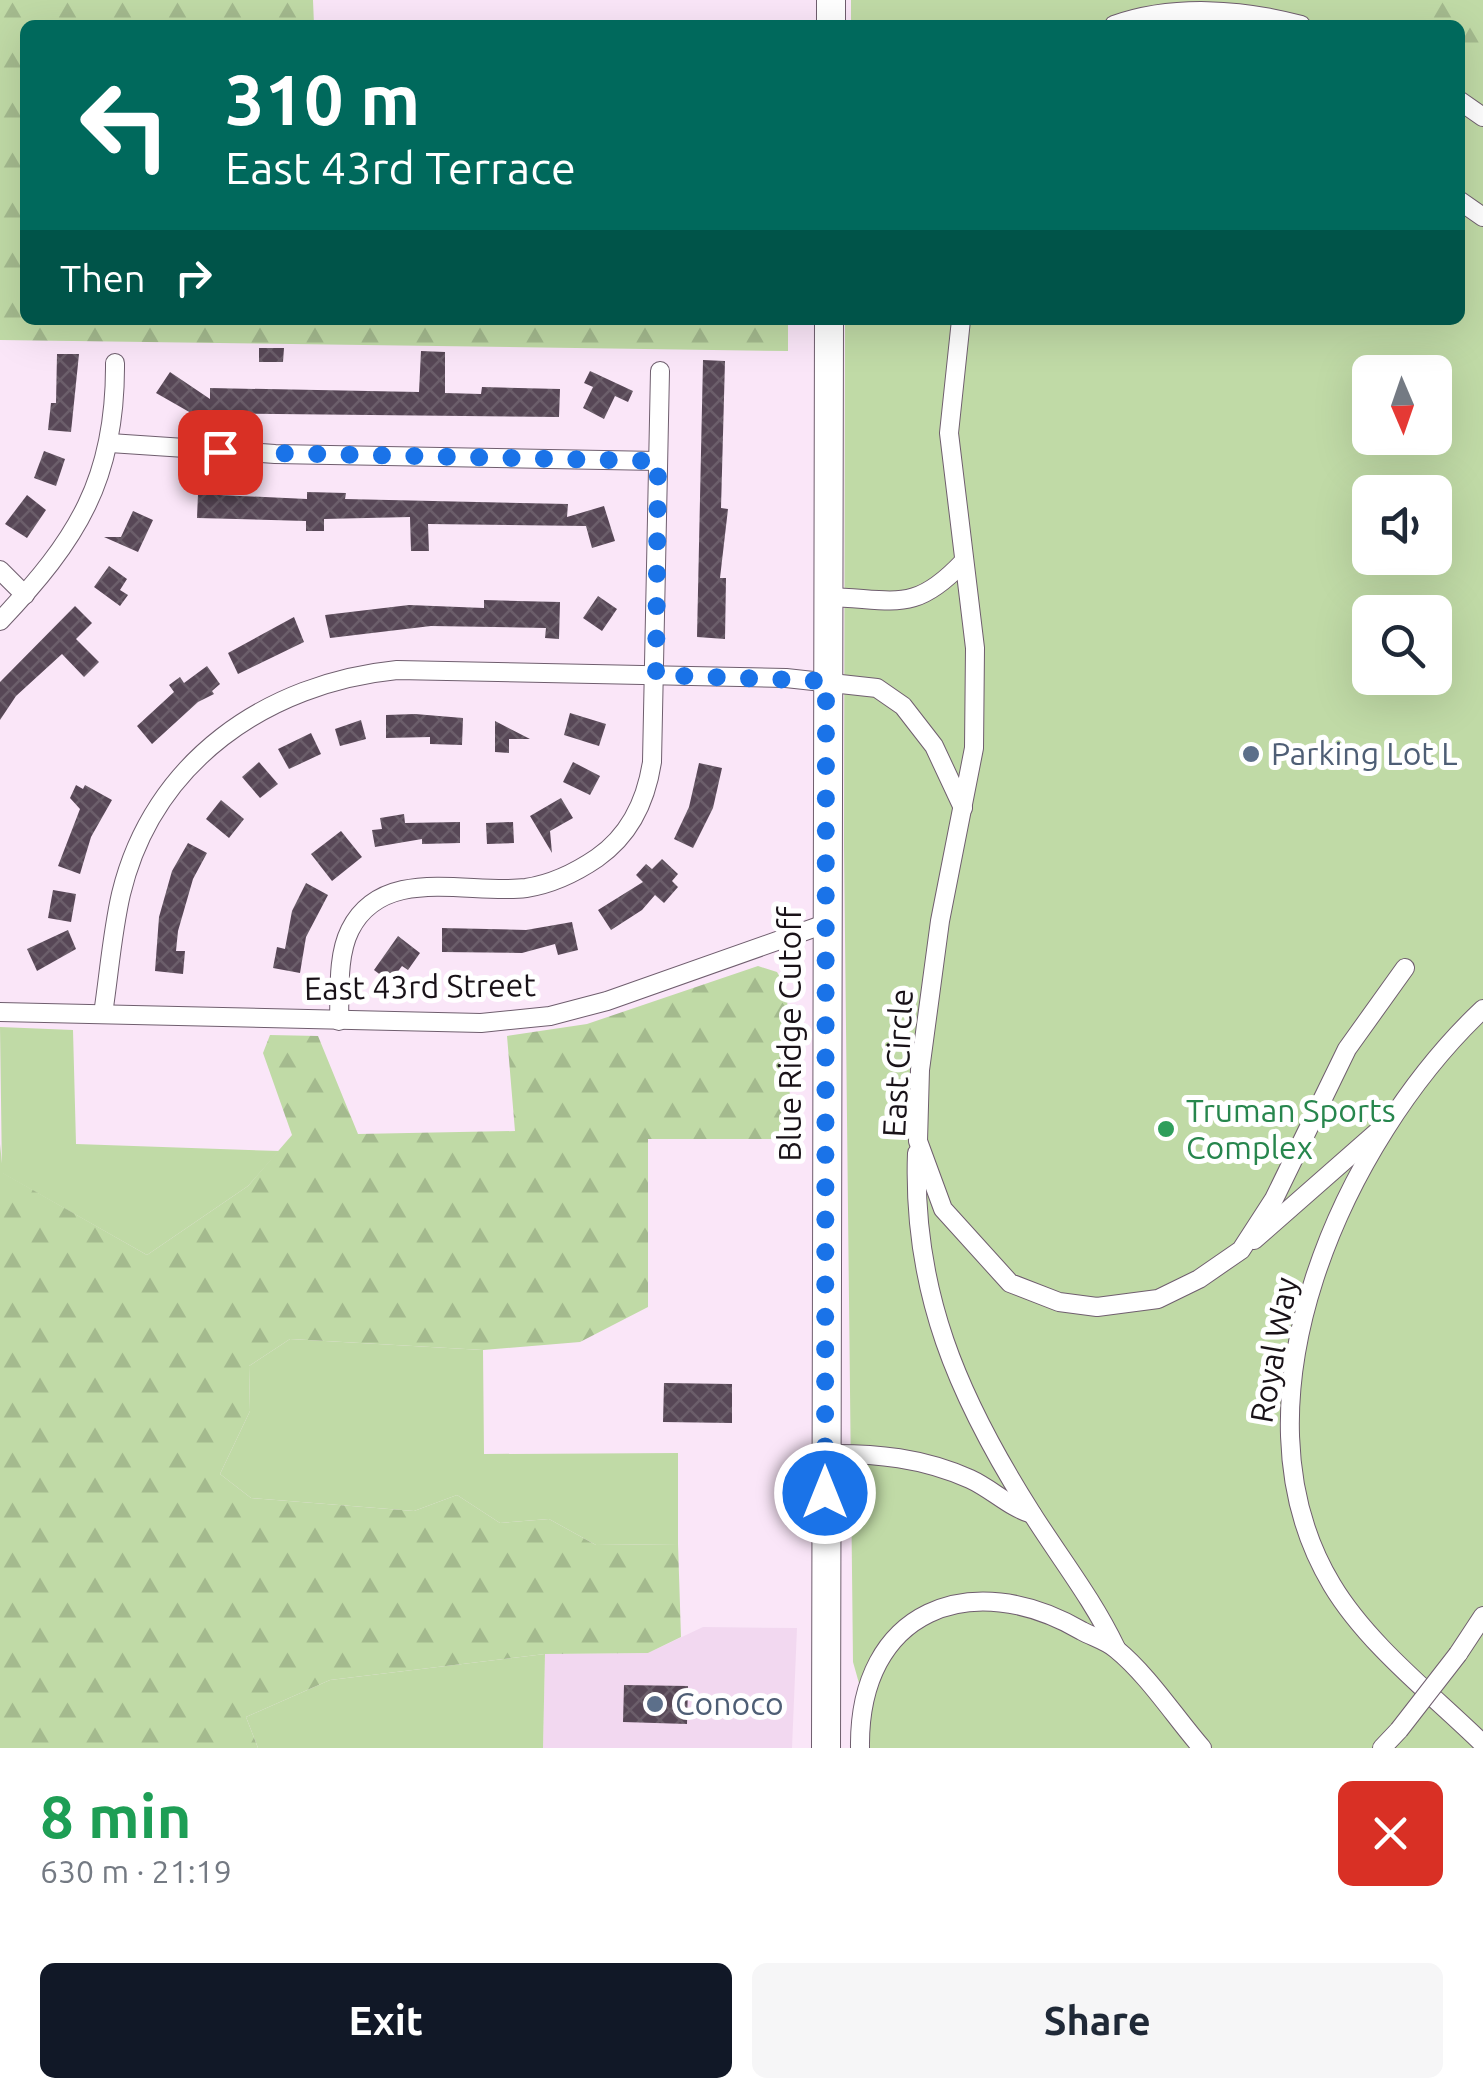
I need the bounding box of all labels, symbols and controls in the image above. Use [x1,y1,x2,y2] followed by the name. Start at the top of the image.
[60,60,190,190] icon: left
[225,60,420,138] text: 310 m
[225,142,576,193] text: East 43rd Terrace
[166,250,221,305] icon: right
[60,257,146,299] text: Then
[1352,355,1452,455] north arrow
[1352,355,1452,695] map controls
[178,410,263,495] pin
[193,425,248,480] icon: arrive
[1352,475,1452,575] button: sound
[1352,595,1452,695] button: search
[1271,735,1458,771] place label: Parking Lot L
[1240,743,1262,765] marker: Parking Lot L
[771,906,807,1162] street label: Blue Ridge Cutoff
[304,966,537,1006] street label: East 43rd Street
[875,988,919,1138] street label: East Circle
[1186,1092,1396,1165] place label: Truman Sports Complex
[1155,1118,1177,1140] marker: Truman Sports Complex
[1243,1274,1303,1425] street label: Royal Way
[773,1441,877,1545] position arrow
[675,1685,784,1721] place label: Conoco
[644,1693,666,1715] marker: Conoco
[1338,1781,1443,1886] button: close
[40,1782,192,1849] text: 8 min
[40,1853,232,1889] text: 630 m · 21:19
[40,1963,732,2078] button: Exit
[752,1963,1443,2078] button: Share

